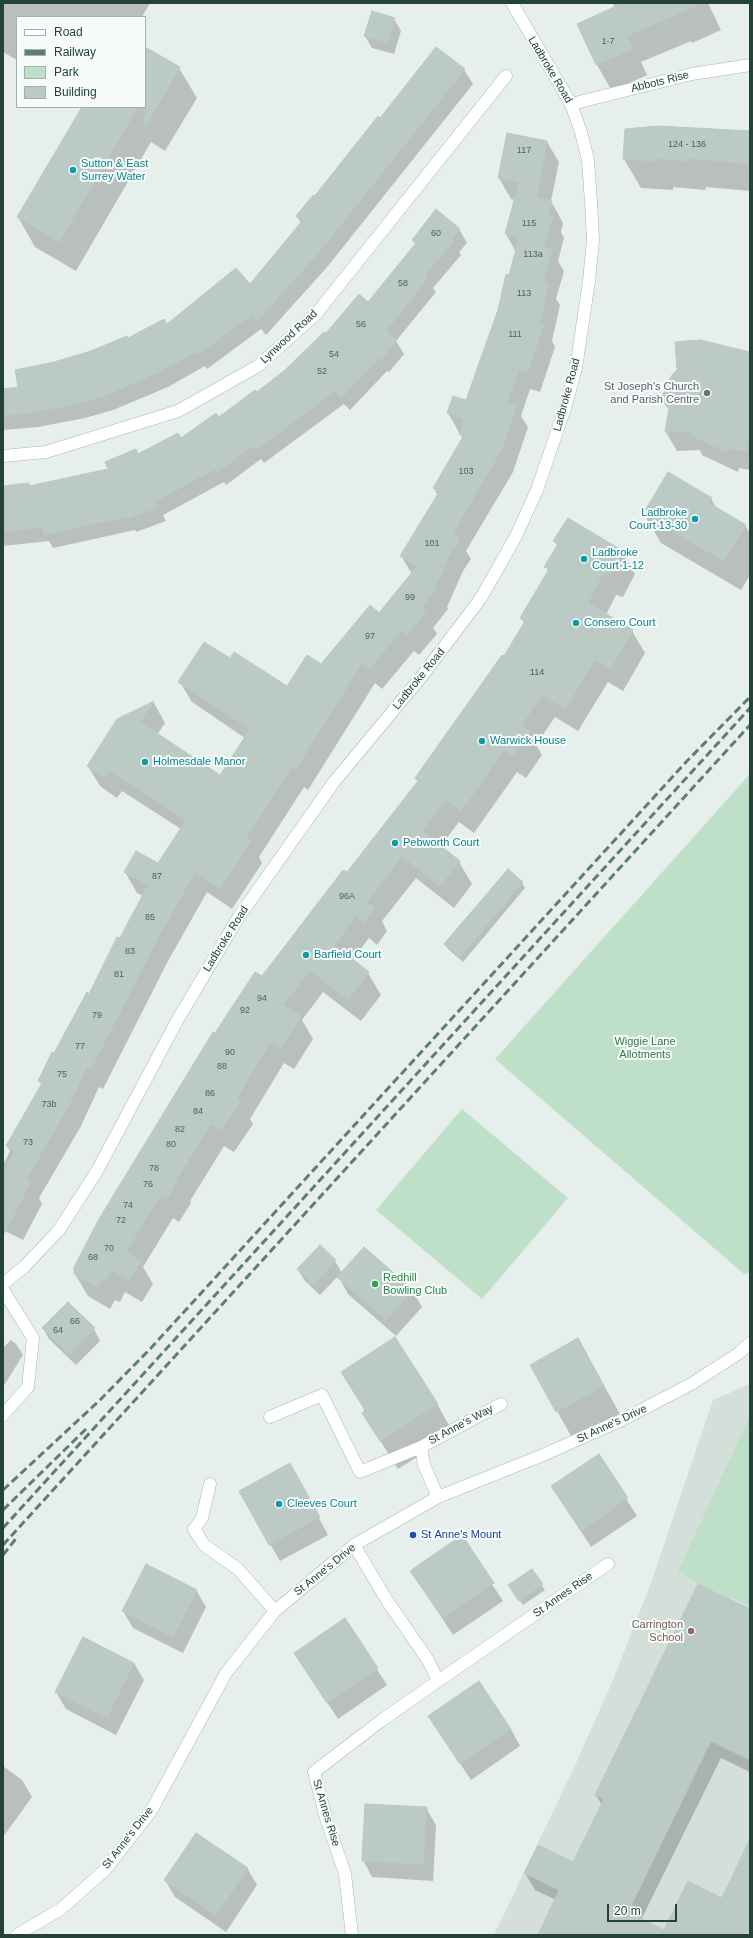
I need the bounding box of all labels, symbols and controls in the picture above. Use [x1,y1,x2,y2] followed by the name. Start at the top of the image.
[16,16,146,108] legend
[54,25,83,39] text: Road
[525,34,575,106] street label: Ladbroke Road
[601,37,615,47] house number: 1-7
[54,45,96,59] text: Railway
[54,65,79,79] text: Park
[630,68,690,96] street label: Abbots Rise
[54,85,97,99] text: Building
[668,140,706,150] house number: 124 - 136
[517,146,531,156] house number: 117
[81,157,148,183] place label: Sutton & East Surrey Water
[68,165,78,175] marker: Sutton & East Surrey Water
[522,219,536,229] house number: 115
[431,229,441,239] house number: 60
[523,250,543,260] house number: 113a
[398,279,408,289] house number: 58
[517,289,531,299] house number: 113
[258,307,320,367] street label: Lynwood Road
[356,320,366,330] house number: 56
[508,330,522,340] house number: 111
[329,350,339,360] house number: 54
[551,357,583,433] street label: Ladbroke Road
[317,367,327,377] house number: 52
[604,380,699,406] place label: St Joseph's Church and Parish Centre
[702,388,712,398] marker: St Joseph's Church and Parish Centre
[458,467,474,477] house number: 103
[629,506,687,532] place label: Ladbroke Court 13-30
[690,514,700,524] marker: Ladbroke Court 13-30
[424,539,440,549] house number: 101
[592,546,644,572] place label: Ladbroke Court 1-12
[579,554,589,564] marker: Ladbroke Court 1-12
[405,593,415,603] house number: 99
[584,616,656,630] place label: Consero Court
[571,618,581,628] marker: Consero Court
[365,632,375,642] house number: 97
[390,646,448,712] street label: Ladbroke Road
[530,668,544,678] house number: 114
[490,734,566,748] place label: Warwick House
[477,736,487,746] marker: Warwick House
[153,755,245,769] place label: Holmesdale Manor
[140,757,150,767] marker: Holmesdale Manor
[403,836,479,850] place label: Pebworth Court
[390,838,400,848] marker: Pebworth Court
[152,872,162,882] house number: 87
[339,892,355,902] house number: 96A
[200,904,252,974] street label: Ladbroke Road
[145,913,155,923] house number: 85
[125,947,135,957] house number: 83
[314,948,381,962] place label: Barfield Court
[301,950,311,960] marker: Barfield Court
[114,970,124,980] house number: 81
[257,994,267,1004] house number: 94
[240,1006,250,1016] house number: 92
[92,1011,102,1021] house number: 79
[614,1035,676,1061] park label: Wiggie Lane Allotments
[75,1042,85,1052] house number: 77
[225,1048,235,1058] house number: 90
[217,1062,227,1072] house number: 88
[57,1070,67,1080] house number: 75
[205,1089,215,1099] house number: 86
[41,1100,57,1110] house number: 73b
[193,1107,203,1117] house number: 84
[175,1125,185,1135] house number: 82
[23,1138,33,1148] house number: 73
[166,1140,176,1150] house number: 80
[149,1164,159,1174] house number: 78
[143,1180,153,1190] house number: 76
[123,1201,133,1211] house number: 74
[116,1216,126,1226] house number: 72
[104,1244,114,1254] house number: 70
[88,1253,98,1263] house number: 68
[383,1271,447,1297] place label: Redhill Bowling Club
[370,1279,380,1289] marker: Redhill Bowling Club
[70,1317,80,1327] house number: 66
[53,1326,63,1336] house number: 64
[426,1402,496,1448] street label: St Anne's Way
[575,1402,649,1446] street label: St Anne's Drive
[287,1497,357,1511] place label: Cleeves Court
[274,1499,284,1509] marker: Cleeves Court
[421,1528,501,1542] place label: St Anne's Mount
[408,1530,418,1540] marker: St Anne's Mount
[292,1541,358,1599] street label: St Anne's Drive
[531,1570,595,1620] street label: St Annes Rise
[632,1618,683,1644] place label: Carrington School
[686,1626,696,1636] marker: Carrington School
[309,1778,343,1848] street label: St Annes Rise
[100,1804,156,1872] street label: St Anne's Drive
[609,1896,679,1922] scale bar
[614,1904,641,1918] text: 20 m

